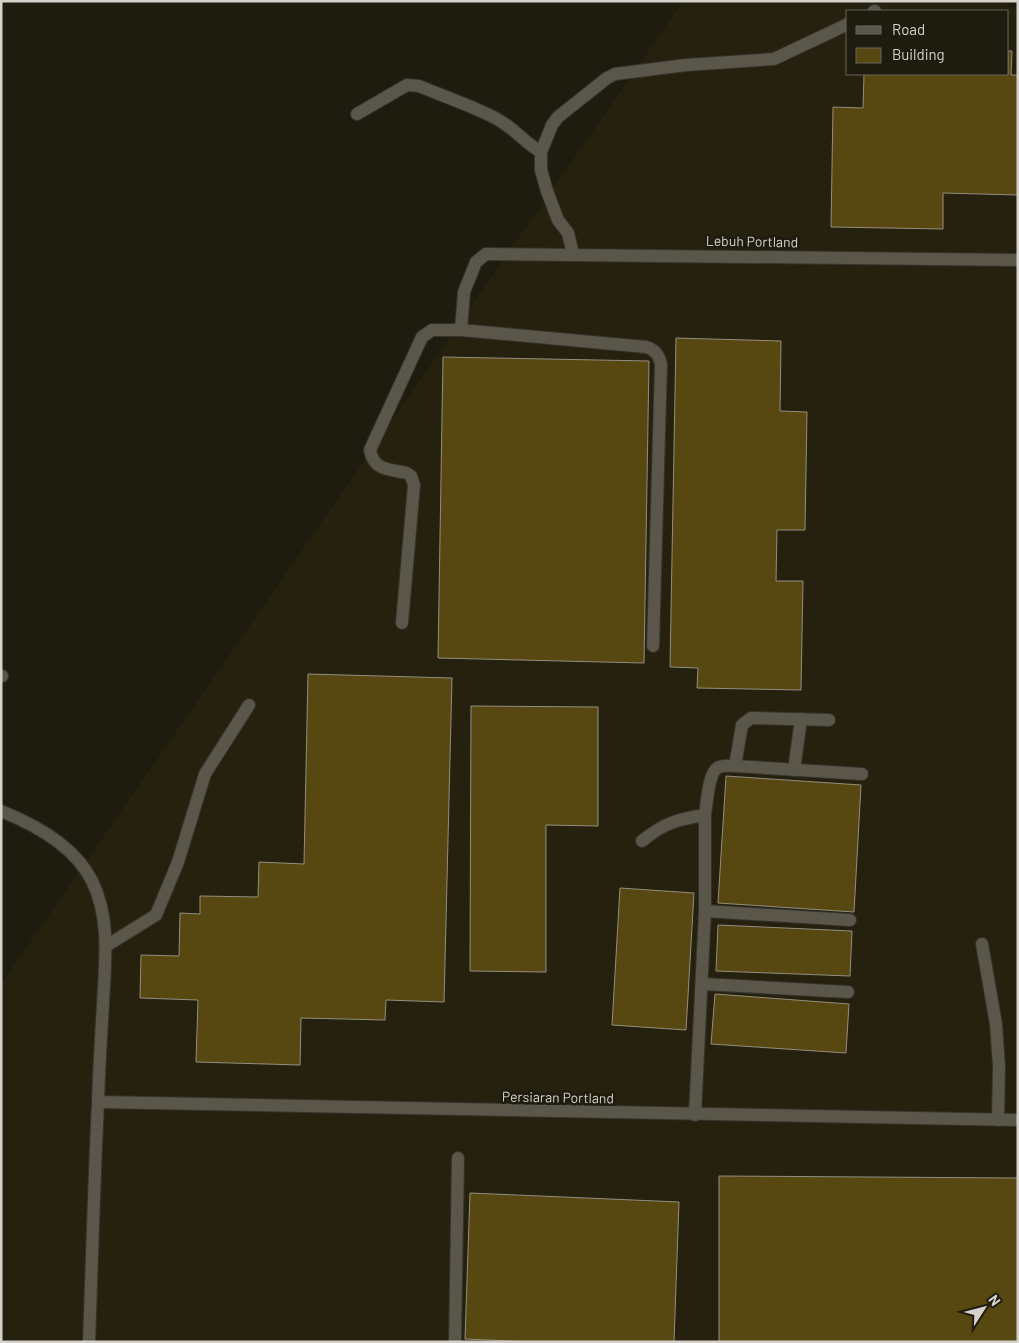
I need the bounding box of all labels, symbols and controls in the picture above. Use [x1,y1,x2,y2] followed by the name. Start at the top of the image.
[846,10,1009,75] legend
[892,20,925,38] text: Road
[892,45,945,63] text: Building
[706,232,798,250] street label: Lebuh Portland
[502,1088,614,1106] street label: Persiaran Portland
[959,1283,1009,1333] north arrow
[985,1291,1005,1309] text: N

